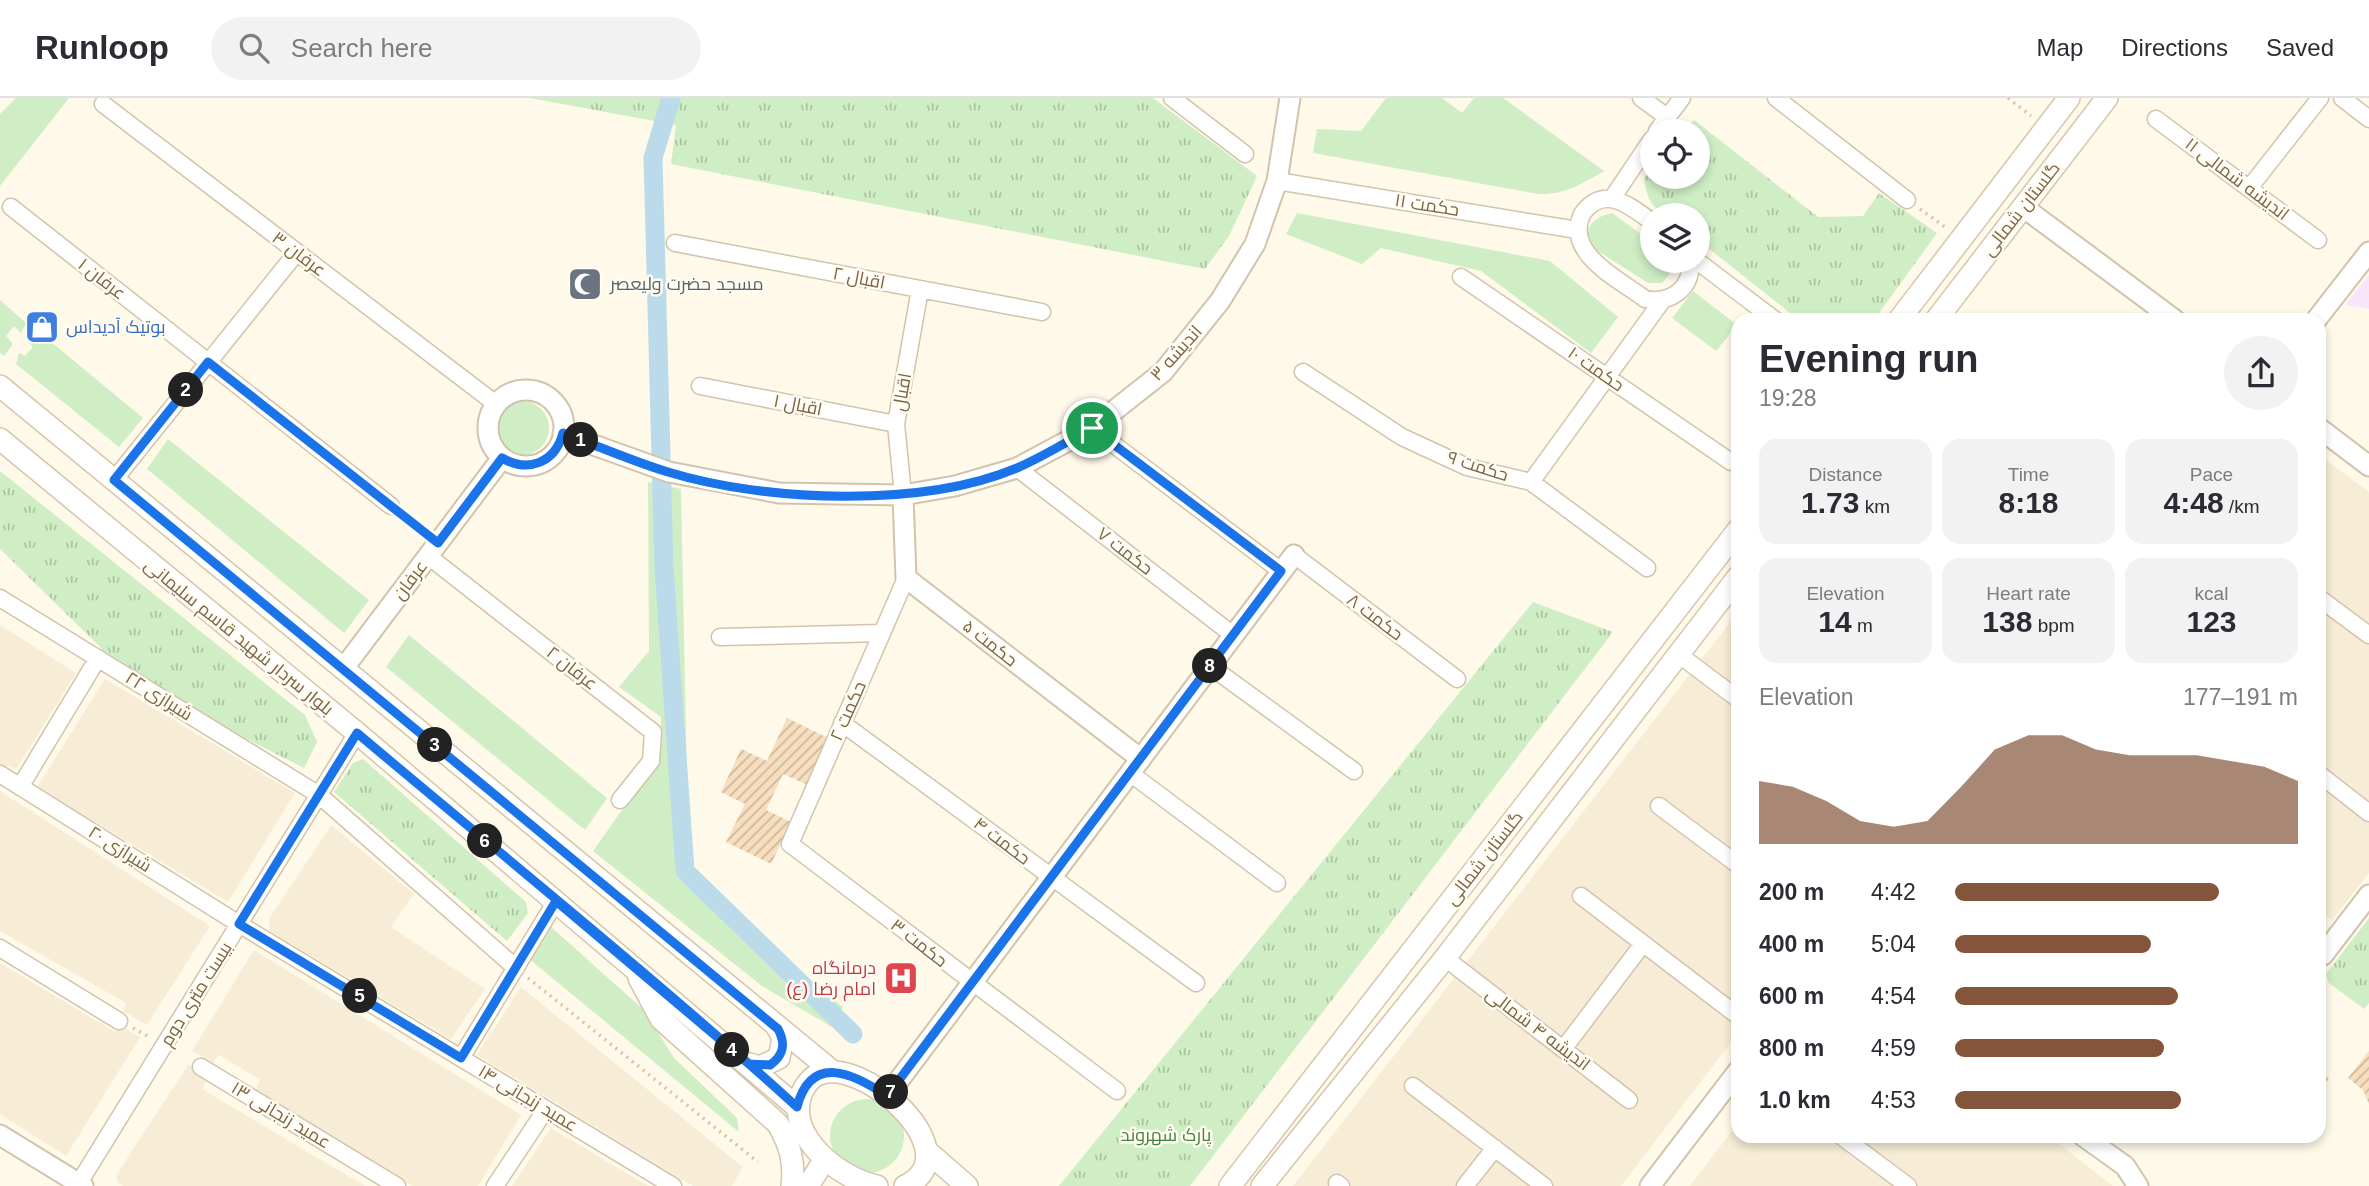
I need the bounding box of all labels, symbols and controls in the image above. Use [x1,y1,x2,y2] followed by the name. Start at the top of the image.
[211,17,701,80] search box
[35,29,169,66] text: Runloop
[235,29,273,67] icon: search
[291,33,432,63] text: Search here
[2037,34,2083,61] text: Map
[2121,34,2228,61] text: Directions
[2266,34,2334,61] text: Saved
[1640,119,1710,273] map controls
[1640,119,1710,189] button: locate
[2181,134,2293,225] street label: اندیشه شمالی ۱۱
[1978,158,2065,261] street label: گلستان شمالی
[1393,190,1461,220] street label: حکمت ۱۱
[1640,203,1710,273] button: layers
[268,228,330,281] street label: عرفان ۳
[74,254,130,305] street label: عرفان ۱
[831,263,887,294] street label: اقبال ۲
[566,265,604,303] mosque icon: مسجد حضرت ولیعصر
[609,274,764,295] place label: مسجد حضرت ولیعصر
[23,308,61,346] shop icon: بوتیک آدیداس
[66,317,166,338] place label: بوتیک آدیداس
[1146,321,1206,385] street label: اندیشه ۳
[2224,336,2298,410] button: share
[1759,338,1979,380] text: Evening run
[1564,343,1628,395] street label: حکمت ۱۰
[889,371,916,413] street label: اقبال
[168,372,204,408] pin: 2
[180,379,191,400] text: 2
[1759,385,1817,411] text: 19:28
[772,391,824,420] street label: اقبال ۱
[1062,398,1122,458] pin
[1073,409,1111,447] icon: arrive
[564,422,598,458] pin: 1
[575,429,586,450] text: 1
[1445,447,1511,485] street label: حکمت ۹
[1809,464,1882,485] text: Distance
[2008,464,2049,485] text: Time
[2190,464,2233,485] text: Pace
[1801,486,1859,519] text: 1.73
[1998,486,2059,519] text: 8:18
[2164,486,2224,519] text: 4:48
[1859,496,1890,517] text: km
[2224,496,2259,517] text: /km
[1093,523,1157,579] street label: حکمت ۷
[139,555,337,721] street label: بلوار سردار شهید قاسم سلیمانی
[389,556,432,604] street label: عرفان
[1806,583,1885,604] text: Elevation
[1986,583,2071,604] text: Heart rate
[2195,583,2228,604] text: kcal
[1343,589,1407,645] street label: حکمت ۸
[1818,605,1852,638] text: 14
[1982,605,2032,638] text: 138
[2186,605,2237,638] text: 123
[1852,615,1873,636] text: m
[2032,615,2075,636] text: bpm
[959,616,1021,670] street label: حکمت ۵
[542,642,601,695] street label: عرفان ۲
[1192,648,1228,684] pin: 8
[1204,655,1215,676] text: 8
[121,668,196,725] street label: شیرازی ۲۲
[826,678,870,744] street label: حکمت ۲
[1759,684,1854,710] text: Elevation
[2183,684,2298,710] text: 177–191 m
[418,728,452,762] pin: 3
[429,734,440,755] text: 3
[1441,807,1528,910] street label: گلستان شمالی
[970,813,1034,869] street label: حکمت ۴
[84,822,155,877] street label: شیرازی ۲۰
[468,824,503,858] pin: 6
[479,830,490,851] text: 6
[1759,879,1824,905] text: 200 m
[1871,879,1916,905] text: 4:42
[887,915,951,971] street label: حکمت ۳
[1759,931,1824,957] text: 400 m
[1871,931,1916,957] text: 5:04
[156,938,238,1051] street label: بیست متری دوم
[786,958,876,1001] place label: درمانگاه امام رضا (ع)
[882,959,920,997] hospital icon: درمانگاه امام رضا (ع)
[342,978,378,1014] pin: 5
[1481,983,1594,1075] street label: اندیشه ۴ شمالی
[1759,983,1824,1009] text: 600 m
[1871,983,1916,1009] text: 4:54
[354,985,365,1006] text: 5
[714,1032,750,1068] pin: 4
[1759,1035,1824,1061] text: 800 m
[1871,1035,1916,1061] text: 4:59
[726,1039,737,1060] text: 4
[474,1061,581,1136] street label: عمید زنجانی ۱۴
[874,1074,908,1110] pin: 7
[227,1078,334,1153] street label: عمید زنجانی ۱۳
[885,1081,896,1102] text: 7
[1759,1087,1831,1113] text: 1.0 km
[1871,1087,1916,1113] text: 4:53
[1121,1125,1211,1147] park label: پارک شهروند

